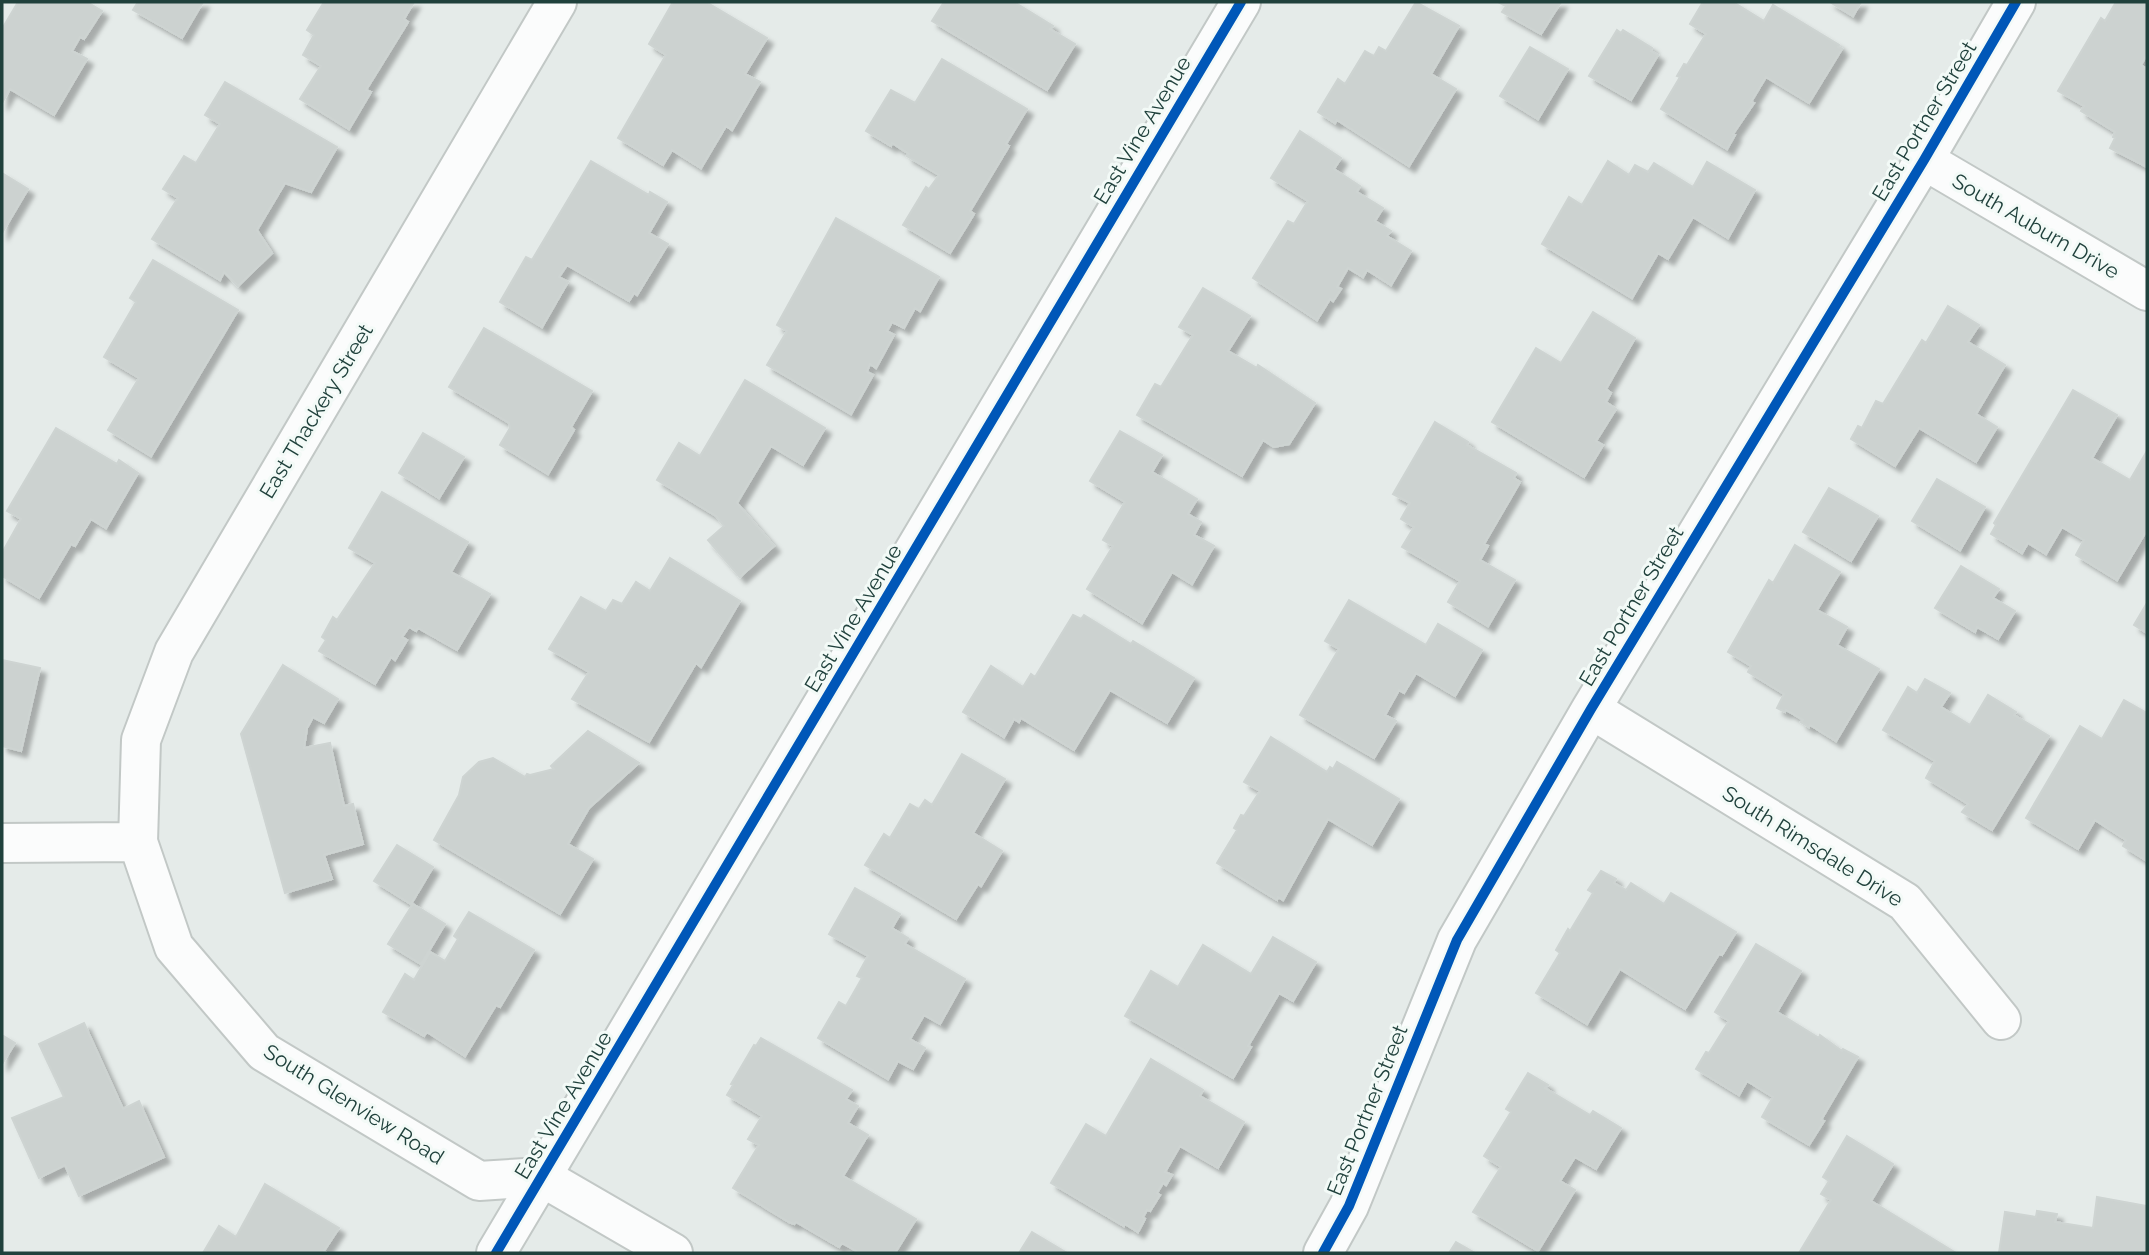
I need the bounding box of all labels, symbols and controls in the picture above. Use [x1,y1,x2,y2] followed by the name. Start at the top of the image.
[1867,37,1981,205] street label: East Portner Street
[1088,52,1196,208] street label: East Vine Avenue
[1948,168,2124,284] street label: South Auburn Drive
[254,319,378,503] street label: East Thackery Street
[1574,522,1688,690] street label: East Portner Street
[799,540,907,696] street label: East Vine Avenue
[1718,780,1908,912] street label: South Rimsdale Drive
[1321,1021,1413,1199] street label: East Portner Street
[509,1027,617,1183] street label: East Vine Avenue
[259,1038,449,1170] street label: South Glenview Road

